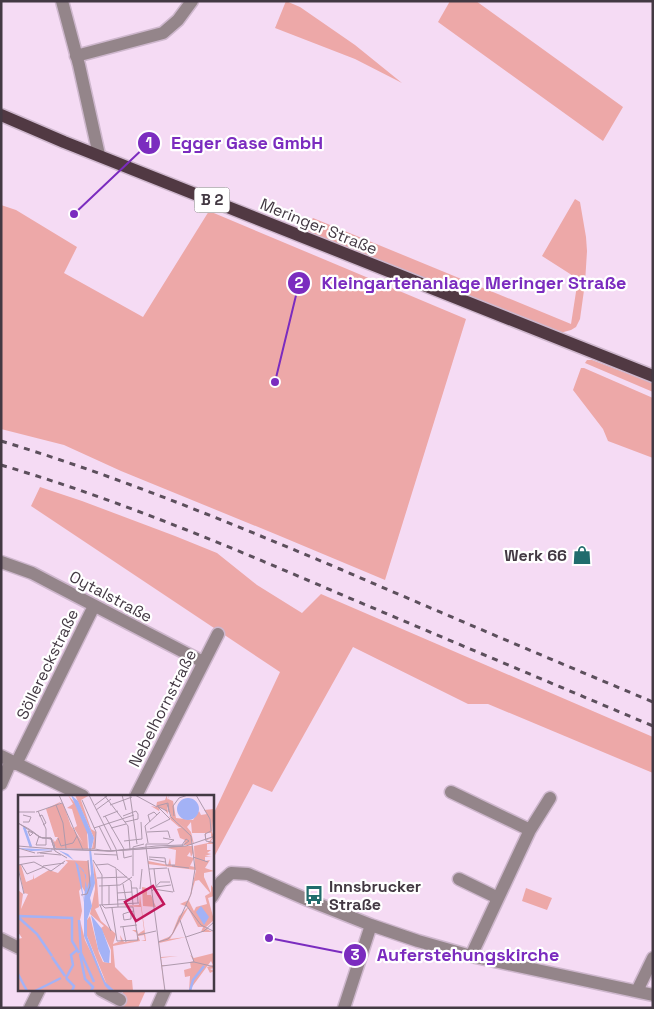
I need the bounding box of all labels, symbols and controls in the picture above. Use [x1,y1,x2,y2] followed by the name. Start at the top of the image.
[136,126,333,159] callout: Egger Gase GmbH
[171,131,323,154] text: Egger Gase GmbH
[146,133,152,152] text: 1
[194,188,230,212] road number: B 2
[257,193,381,260] street label: Meringer Straße
[287,266,637,299] callout: Kleingartenanlage Meringer Straße
[321,271,627,294] text: Kleingartenanlage Meringer Straße
[295,273,304,292] text: 2
[571,544,593,566] shop icon: Werk 66
[504,545,567,566] place label: Werk 66
[66,566,156,627] street label: Oytalstraße
[12,606,83,723] street label: Söllereckstraße
[124,646,201,771] street label: Nebelhornstraße
[18,795,214,992] inset map
[329,876,421,915] place label: Innsbrucker Straße
[303,884,325,906] bus stop icon: Innsbrucker Straße
[342,938,570,971] callout: Auferstehungskirche
[377,943,559,966] text: Auferstehungskirche
[350,945,360,964] text: 3

